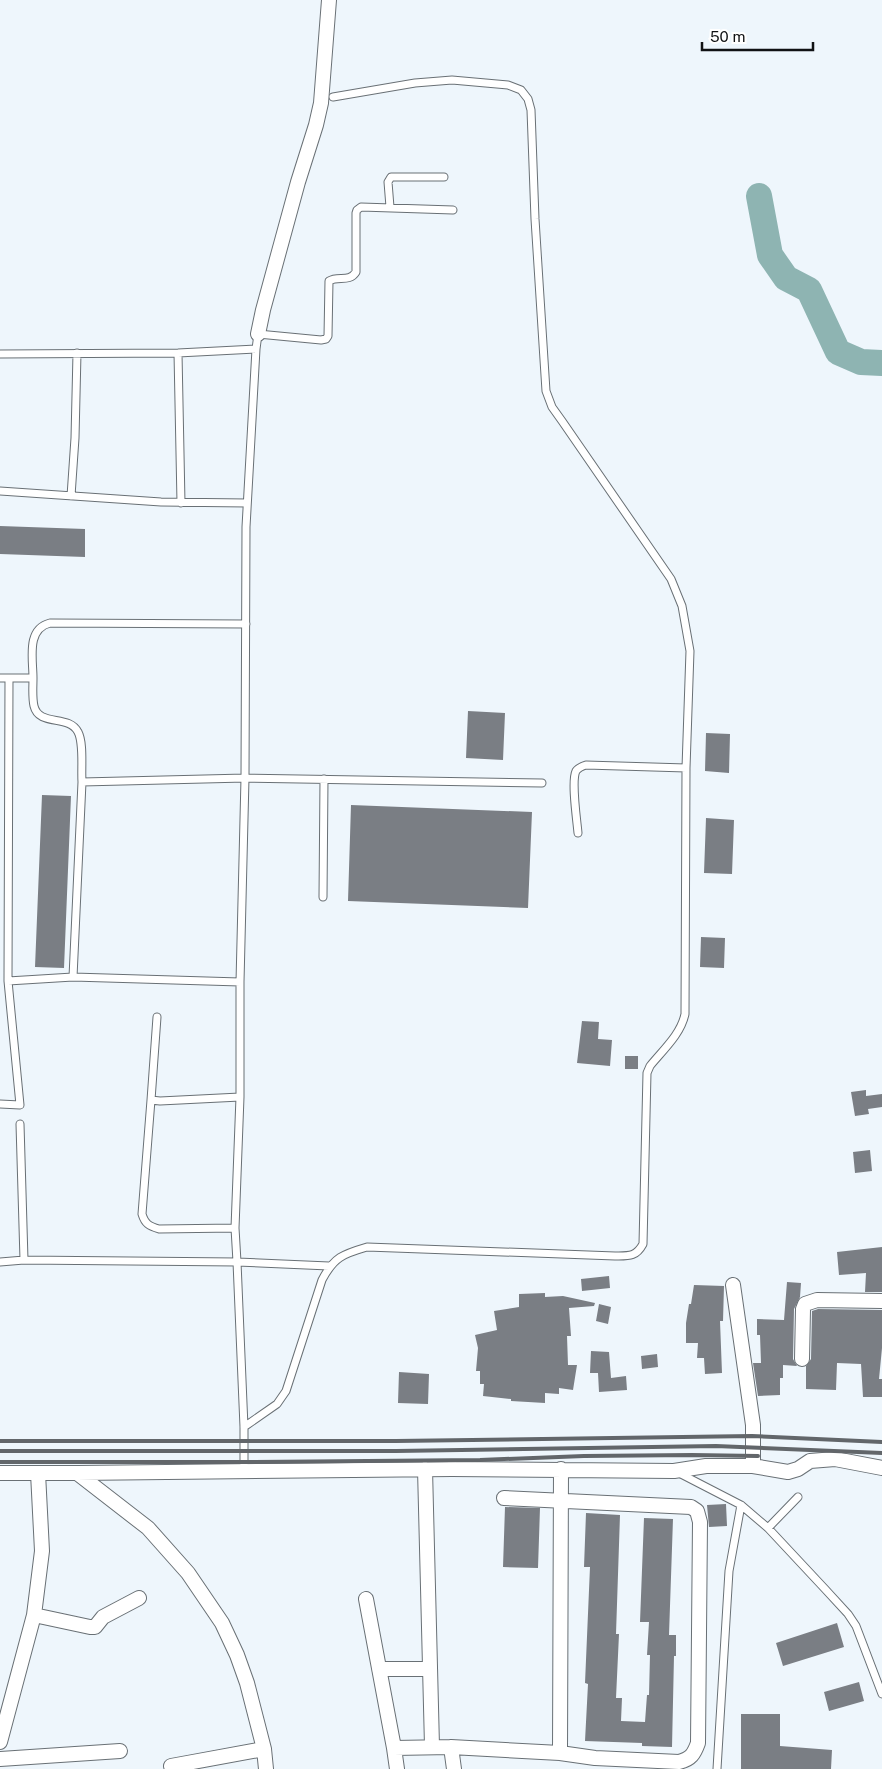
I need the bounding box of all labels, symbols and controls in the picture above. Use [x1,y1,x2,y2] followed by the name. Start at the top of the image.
[702,20,813,52] scale bar
[710,28,745,45] text: 50 m

